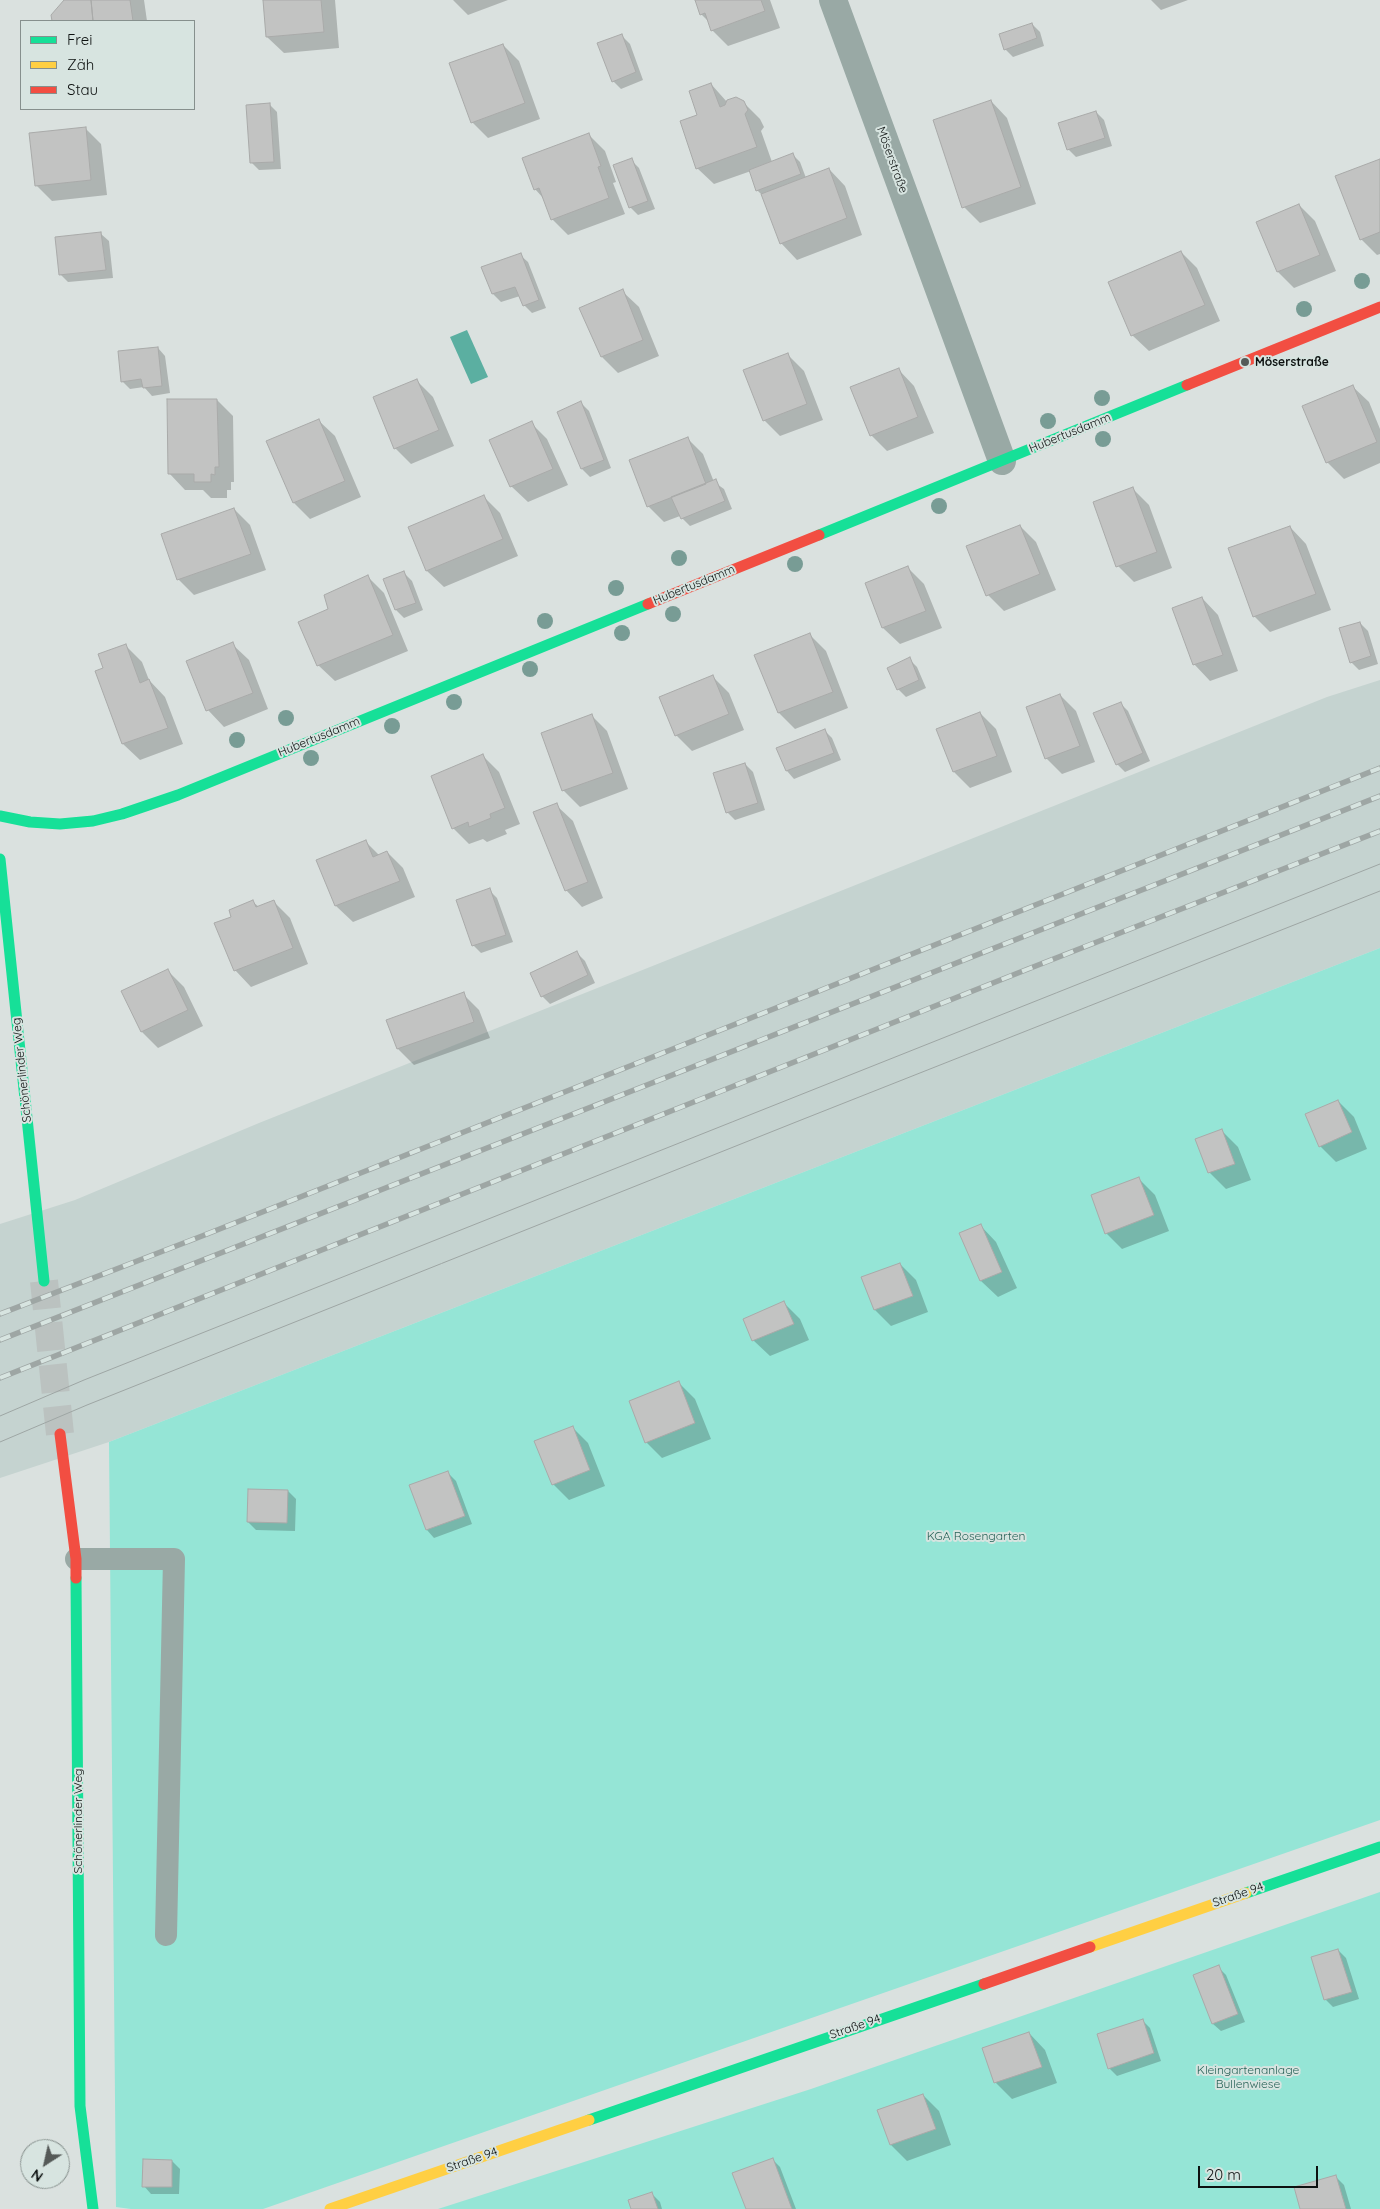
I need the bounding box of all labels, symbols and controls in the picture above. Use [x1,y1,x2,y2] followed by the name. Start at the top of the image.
[20,20,195,110] legend
[67,30,93,49] text: Frei
[67,55,94,74] text: Zäh
[67,80,98,99] text: Stau
[873,125,911,195] street label: Möserstraße
[1255,355,1329,369] place label: Möserstraße
[1239,356,1251,368] marker: Möserstraße
[1027,410,1113,456] street label: Hubertusdamm
[651,562,737,608] street label: Hubertusdamm
[276,714,362,760] street label: Hubertusdamm
[9,1017,35,1123] street label: Schönerlinder Weg
[927,1529,1025,1543] park label: KGA Rosengarten
[71,1768,85,1874] street label: Schönerlinder Weg
[1211,1880,1265,1910] street label: Straße 94
[828,2012,882,2042] street label: Straße 94
[1197,2063,1299,2091] park label: Kleingartenanlage Bullenwiese
[20,2139,70,2189] north arrow
[445,2145,499,2175] street label: Straße 94
[1200,2156,1320,2188] scale bar
[28,2165,46,2186] text: N
[1206,2165,1241,2184] text: 20 m

